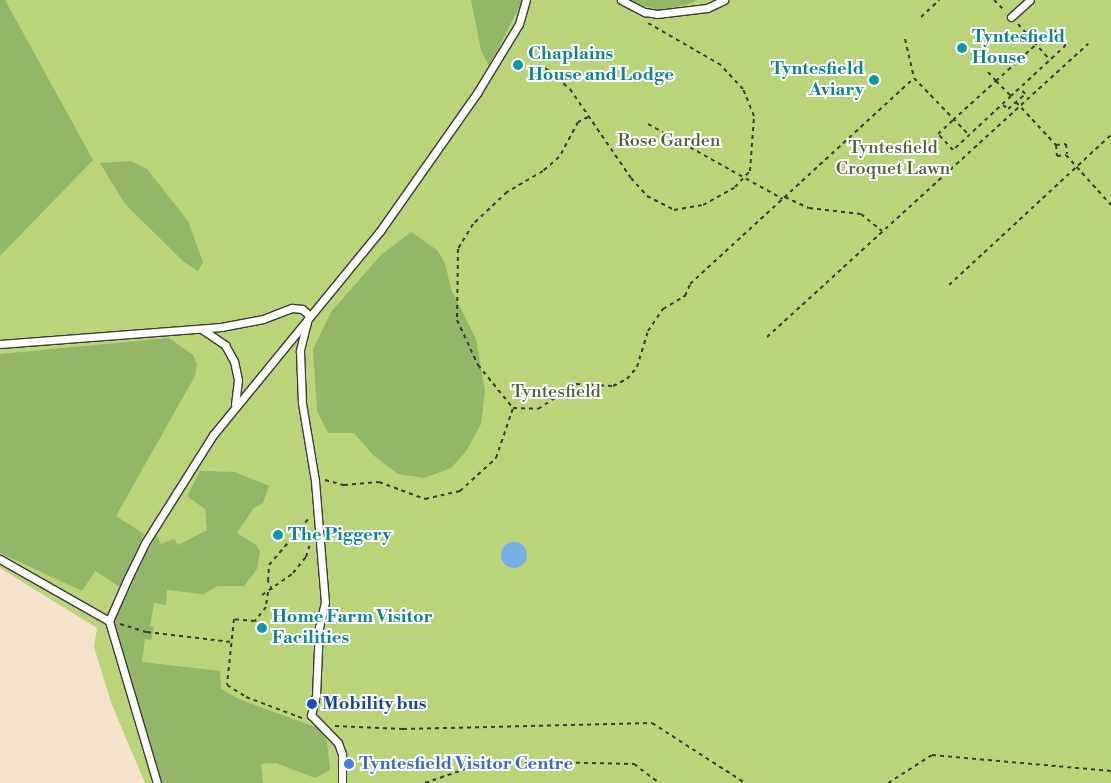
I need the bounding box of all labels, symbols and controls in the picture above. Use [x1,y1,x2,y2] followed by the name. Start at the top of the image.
[972,27,1065,70] place label: Tyntesfield House
[956,42,968,54] marker: Tyntesfield House
[528,44,674,86] place label: Chaplains House and Lodge
[512,59,524,71] marker: Chaplains House and Lodge
[771,59,864,102] place label: Tyntesfield Aviary
[868,74,880,86] marker: Tyntesfield Aviary
[617,130,721,152] park label: Rose Garden
[836,138,950,180] park label: Tyntesfield Croquet Lawn
[511,381,601,403] park label: Tyntesfield
[288,524,391,546] place label: The Piggery
[272,529,284,541] marker: The Piggery
[272,607,433,650] place label: Home Farm Visitor Facilities
[256,622,268,634] marker: Home Farm Visitor Facilities
[322,693,426,715] place label: Mobility bus
[306,698,318,710] marker: Mobility bus
[359,753,573,775] place label: Tyntesfield Visitor Centre
[343,758,355,770] marker: Tyntesfield Visitor Centre

